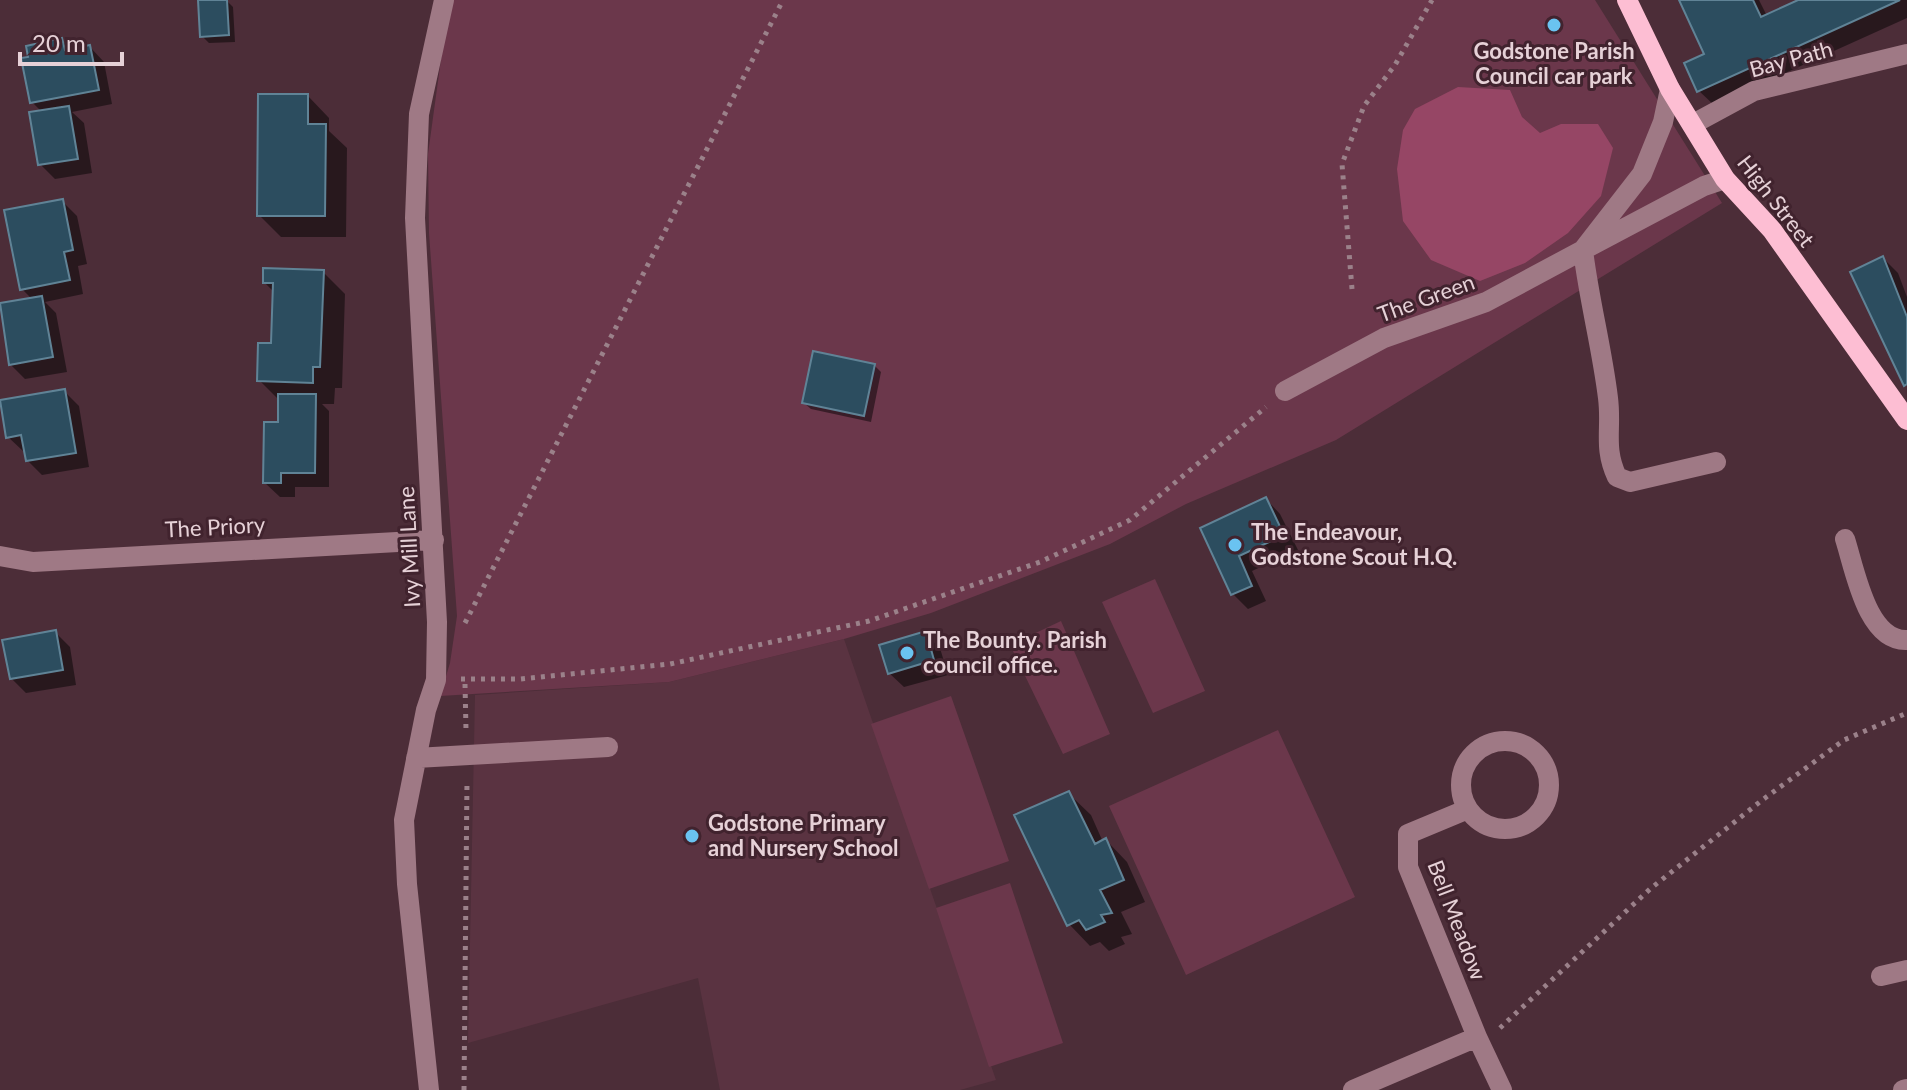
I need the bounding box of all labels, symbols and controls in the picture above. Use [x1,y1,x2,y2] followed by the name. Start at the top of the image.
[20,16,122,66] scale bar
[1545,16,1563,34] marker: Godstone Parish Council car park
[32,28,86,57] text: 20 m
[1746,34,1835,83] street label: Bay Path
[1473,37,1635,89] place label: Godstone Parish Council car park
[1732,149,1821,252] street label: High Street
[1374,268,1478,328] street label: The Green
[392,486,425,608] street label: Ivy Mill Lane
[164,510,266,543] street label: The Priory
[1251,518,1457,570] place label: The Endeavour, Godstone Scout H.Q.
[1226,536,1244,554] marker: The Endeavour, Godstone Scout H.Q.
[923,626,1107,678] place label: The Bounty. Parish council office.
[898,644,916,662] marker: The Bounty. Parish council office.
[708,809,899,861] place label: Godstone Primary and Nursery School
[683,827,701,845] marker: Godstone Primary and Nursery School
[1422,856,1493,984] street label: Bell Meadow

